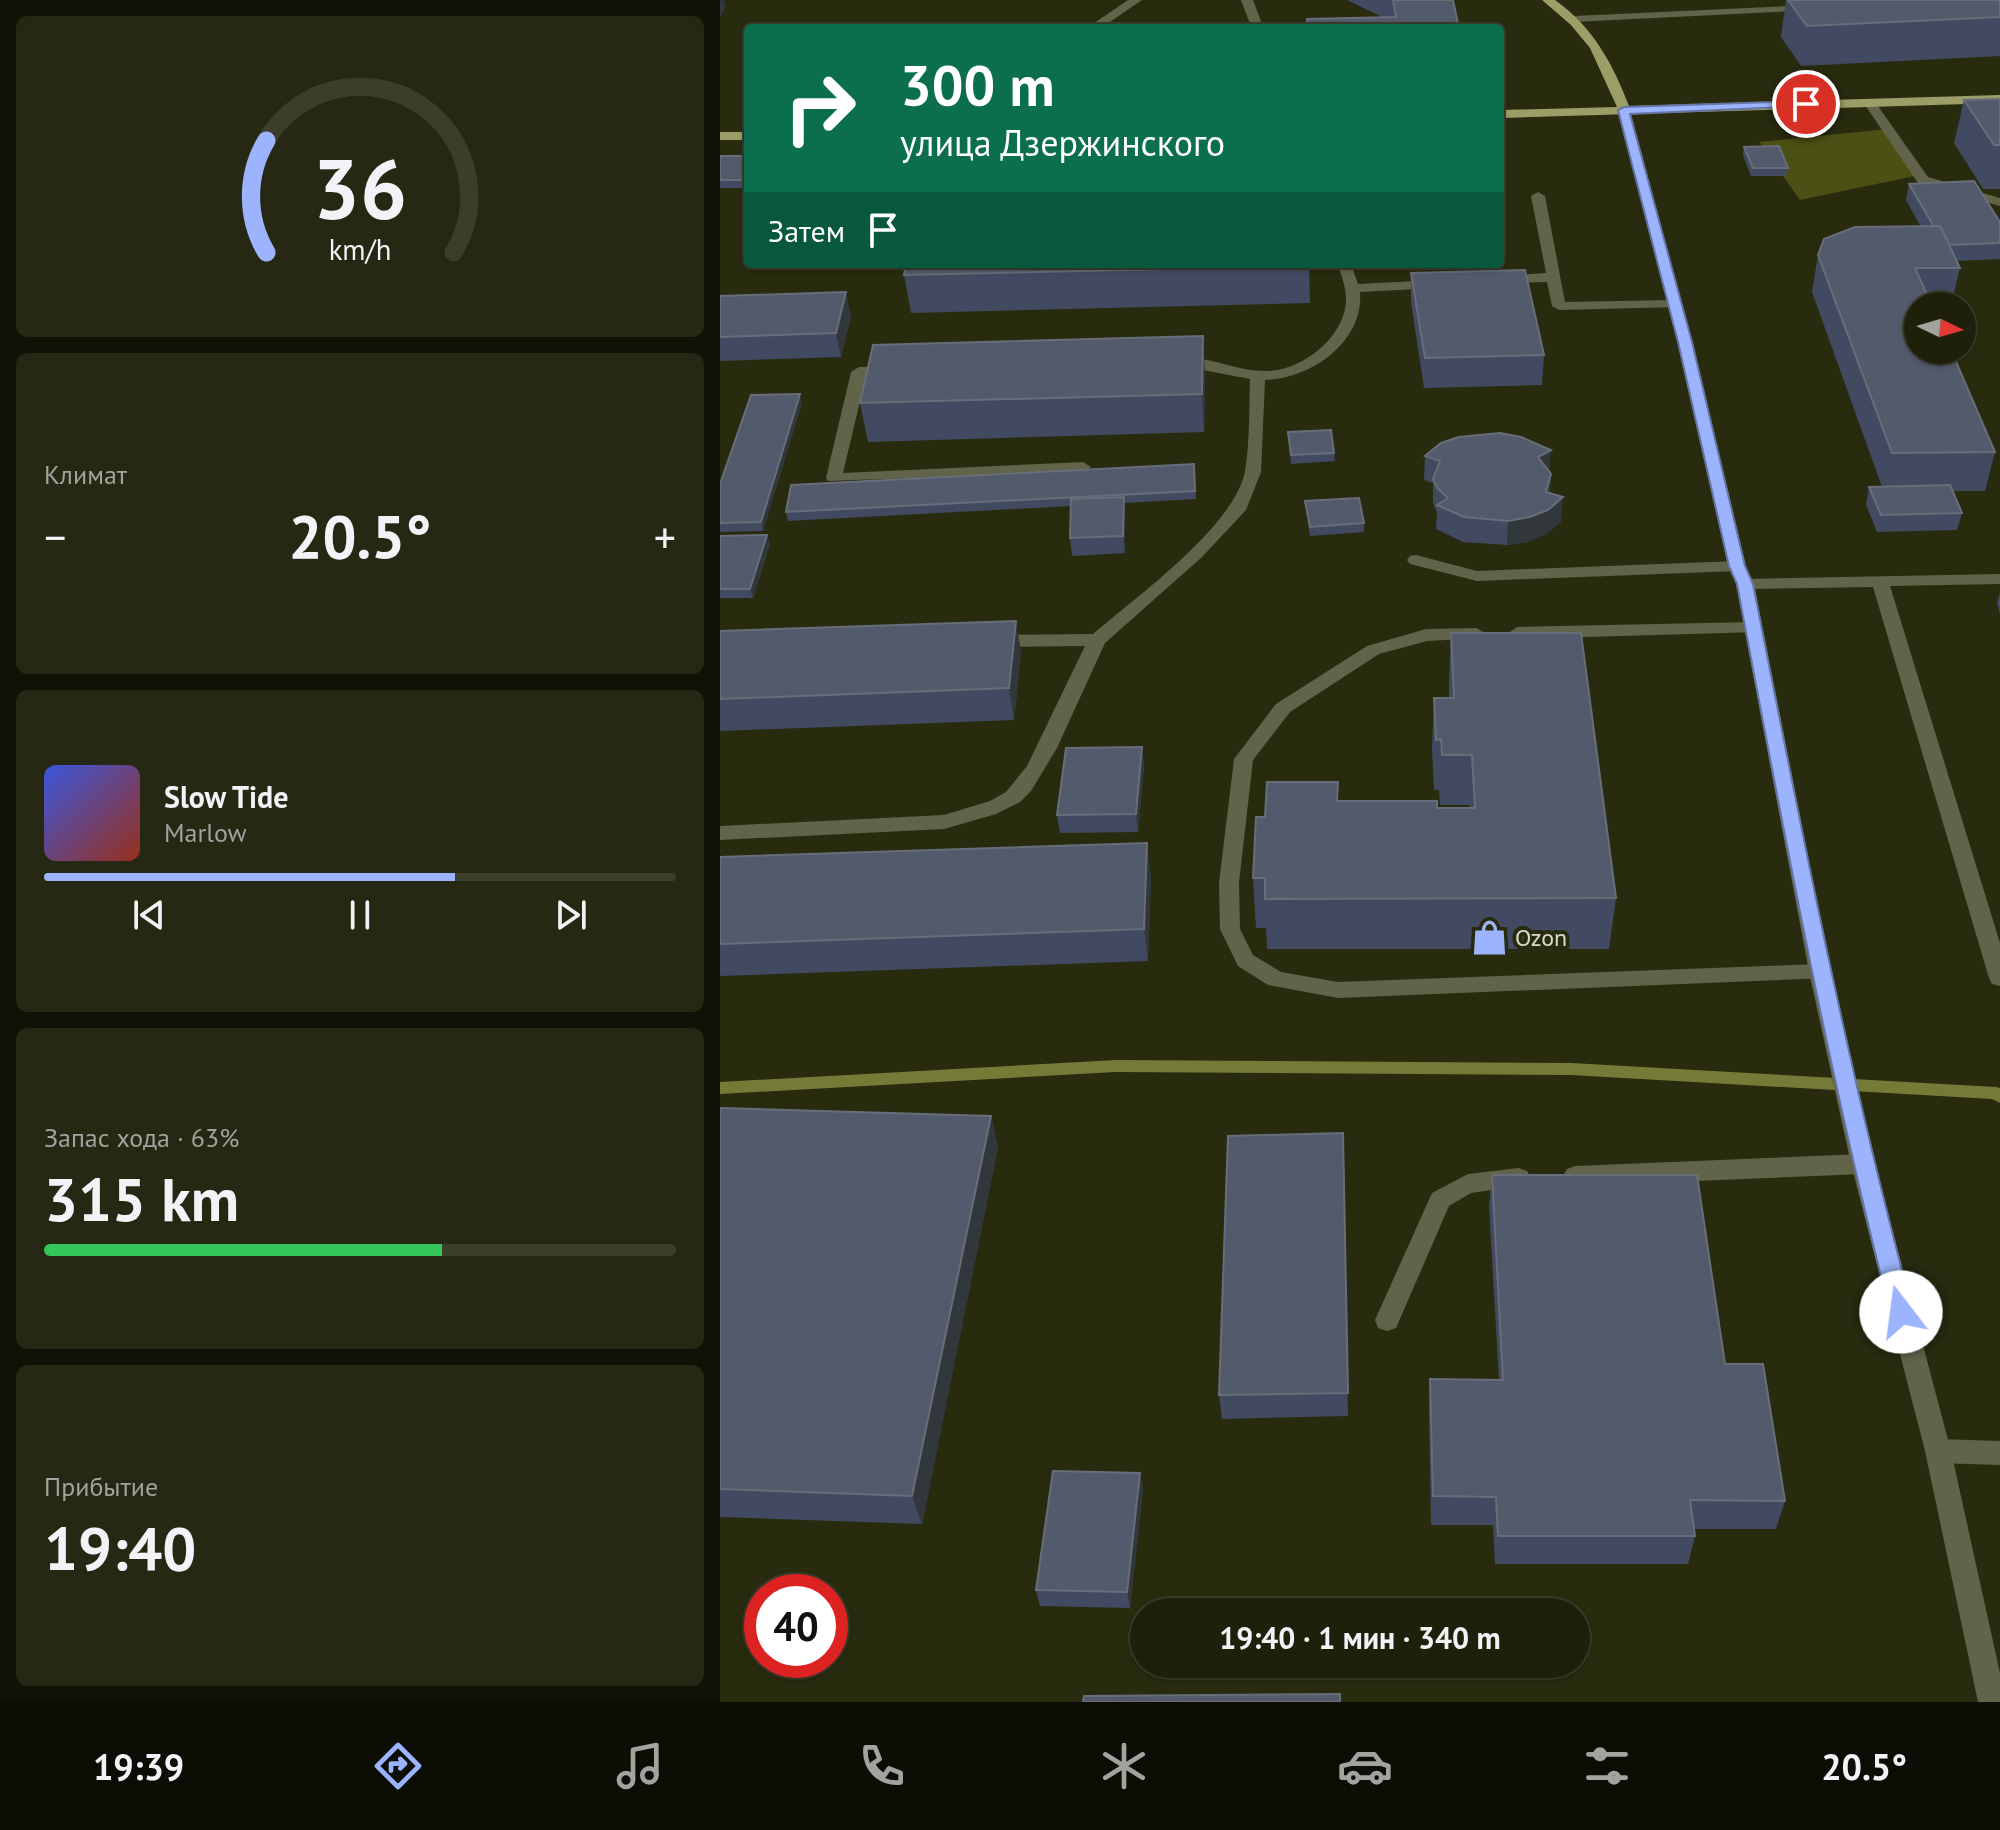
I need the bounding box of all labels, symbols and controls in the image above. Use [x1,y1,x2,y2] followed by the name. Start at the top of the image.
[900,49,1055,121] text: 300 m
[768,56,872,160] icon: right
[1772,70,1840,138] pin
[1784,82,1828,126] icon: arrive
[900,119,1225,166] text: улица Дзержинского
[313,133,407,241] text: 36
[861,208,905,252] icon: arrive
[768,211,845,250] text: Затем
[329,231,391,268] text: km/h
[1904,292,1976,364] north arrow
[1904,292,1976,364] map controls
[44,458,127,491] text: Климат
[288,497,432,575] text: 20.5°
[44,508,66,565] text: −
[654,508,676,565] text: +
[164,777,289,816] text: Slow Tide
[164,816,247,849] text: Marlow
[127,893,171,937] icon: previous
[338,893,382,937] icon: pause
[549,893,593,937] icon: next
[1470,918,1508,956] shop icon: Ozon
[1515,922,1567,953] place label: Ozon
[44,1121,239,1154] text: Запас хода · 63%
[44,1160,239,1238] text: 315 km
[1859,1270,1943,1354] position arrow
[44,1470,158,1503] text: Прибытие
[44,1509,196,1587] text: 19:40
[744,1574,848,1678] speed limit sign: 40
[1219,1618,1501,1657] text: 19:40 · 1 мин · 340 m
[370,1738,426,1794] icon: directions
[612,1738,668,1794] icon: music
[854,1738,910,1794] icon: phone
[1096,1738,1152,1794] icon: climate
[1337,1738,1393,1794] icon: car
[1579,1738,1635,1794] icon: filters
[93,1743,184,1790] text: 19:39
[1821,1743,1907,1790] text: 20.5°

